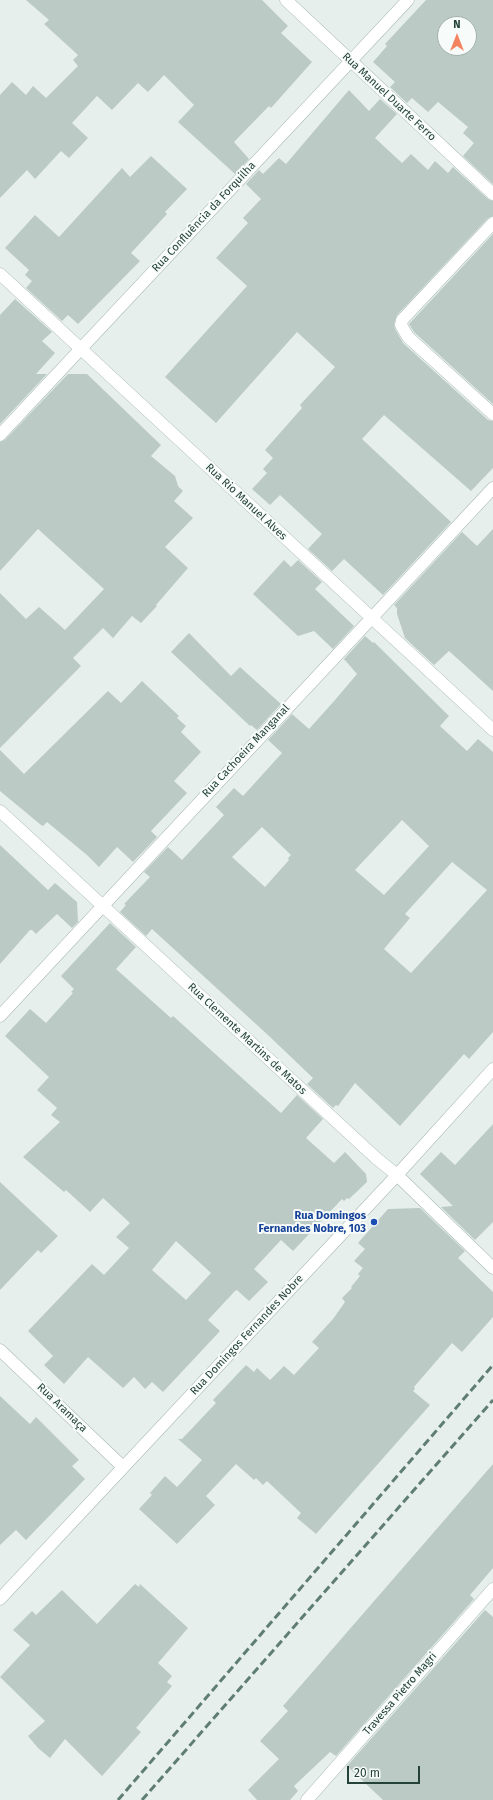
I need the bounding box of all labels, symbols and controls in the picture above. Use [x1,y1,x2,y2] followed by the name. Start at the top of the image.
[437,16,477,56] north arrow
[453,18,461,31] text: N
[339,50,439,144] street label: Rua Manuel Duarte Ferro
[149,159,259,275] street label: Rua Confluência da Forquilha
[203,461,289,543] street label: Rua Rio Manuel Alves
[200,702,292,800] street label: Rua Cachoeira Manganal
[185,980,309,1098] street label: Rua Clemente Martins de Matos
[259,1209,366,1235] place label: Rua Domingos Fernandes Nobre, 103
[369,1217,379,1227] marker: Rua Domingos Fernandes Nobre, 103
[188,1272,306,1398] street label: Rua Domingos Fernandes Nobre
[34,1381,90,1435] street label: Rua Aramaça
[360,1650,440,1738] street label: Travessa Pietro Magri
[349,1758,422,1784] scale bar
[354,1766,380,1780] text: 20 m

